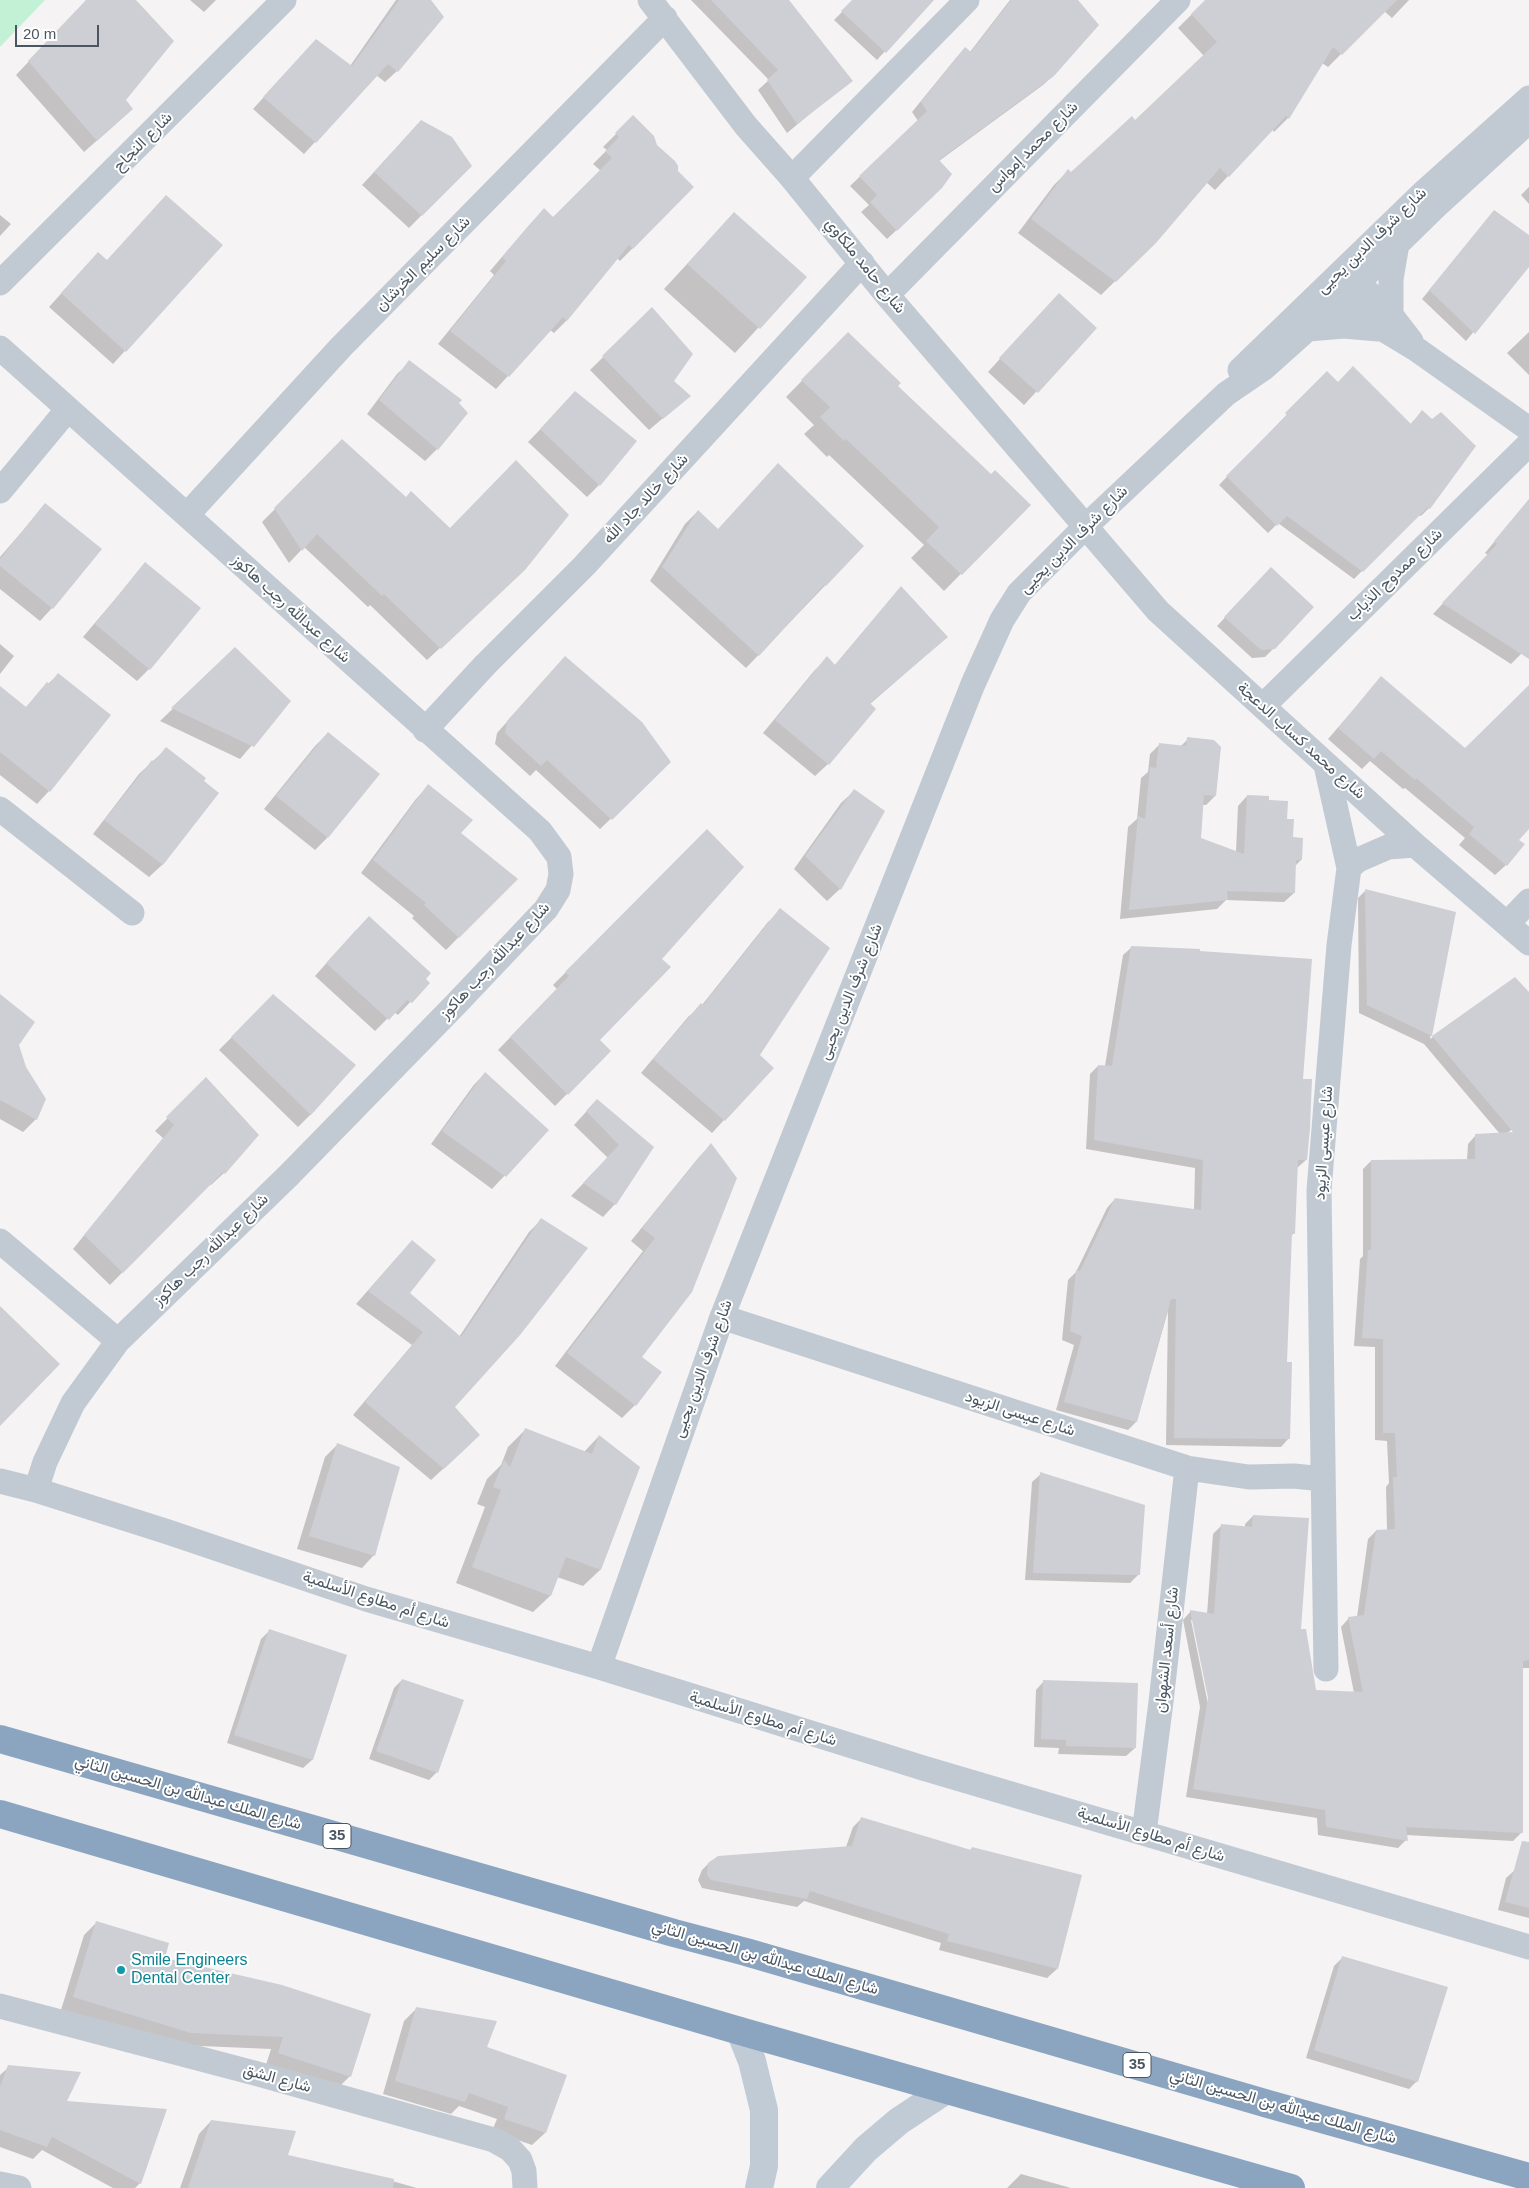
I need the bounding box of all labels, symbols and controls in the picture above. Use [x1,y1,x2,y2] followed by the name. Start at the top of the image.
[18,15,101,47] scale bar
[23,25,56,42] text: 20 m
[984,98,1082,196] street label: شارع محمد إمواس
[109,108,177,176] street label: شارع النجاح
[1313,184,1431,298] street label: شارع شرف الدين يحيى
[371,212,475,316] street label: شارع سليم الخرشان
[821,214,909,318] street label: شارع حامد ملكاوي
[599,450,693,548] street label: شارع خالد جاد الله
[1016,482,1132,598] street label: شارع شرف الدين يحيى
[1343,525,1447,625] street label: شارع ممدوح الذياب
[228,551,354,667] street label: شارع عبدالله رجب هاكوز
[1233,678,1369,804] street label: شارع محمد كساب الدعجة
[436,899,554,1023] street label: شارع عبدالله رجب هاكوز
[815,921,887,1063] street label: شارع شرف الدين يحيى
[1310,1085,1338,1201] street label: شارع عيسى الزيود
[149,1190,273,1310] street label: شارع عبدالله رجب هاكوز
[669,1297,737,1441] street label: شارع شرف الدين يحيى
[963,1387,1077,1441] street label: شارع عيسى الزيود
[300,1567,452,1633] street label: شارع أم مطاوع الأسلمية
[1151,1586,1183,1714] street label: شارع أسعد الشهوان
[687,1687,839,1751] street label: شارع أم مطاوع الأسلمية
[73,1751,303,1835] street label: شارع الملك عبدالله بن الحسين الثاني
[1075,1803,1227,1867] street label: شارع أم مطاوع الأسلمية
[323,1824,351,1848] road number: 35
[650,1916,880,2000] street label: شارع الملك عبدالله بن الحسين الثاني
[131,1951,248,1989] place label: Smile Engineers Dental Center
[115,1964,127,1976] marker: Smile Engineers Dental Center
[1123,2052,1151,2078] road number: 35
[241,2061,313,2097] street label: شارع الشق
[1168,2065,1398,2149] street label: شارع الملك عبدالله بن الحسين الثاني

